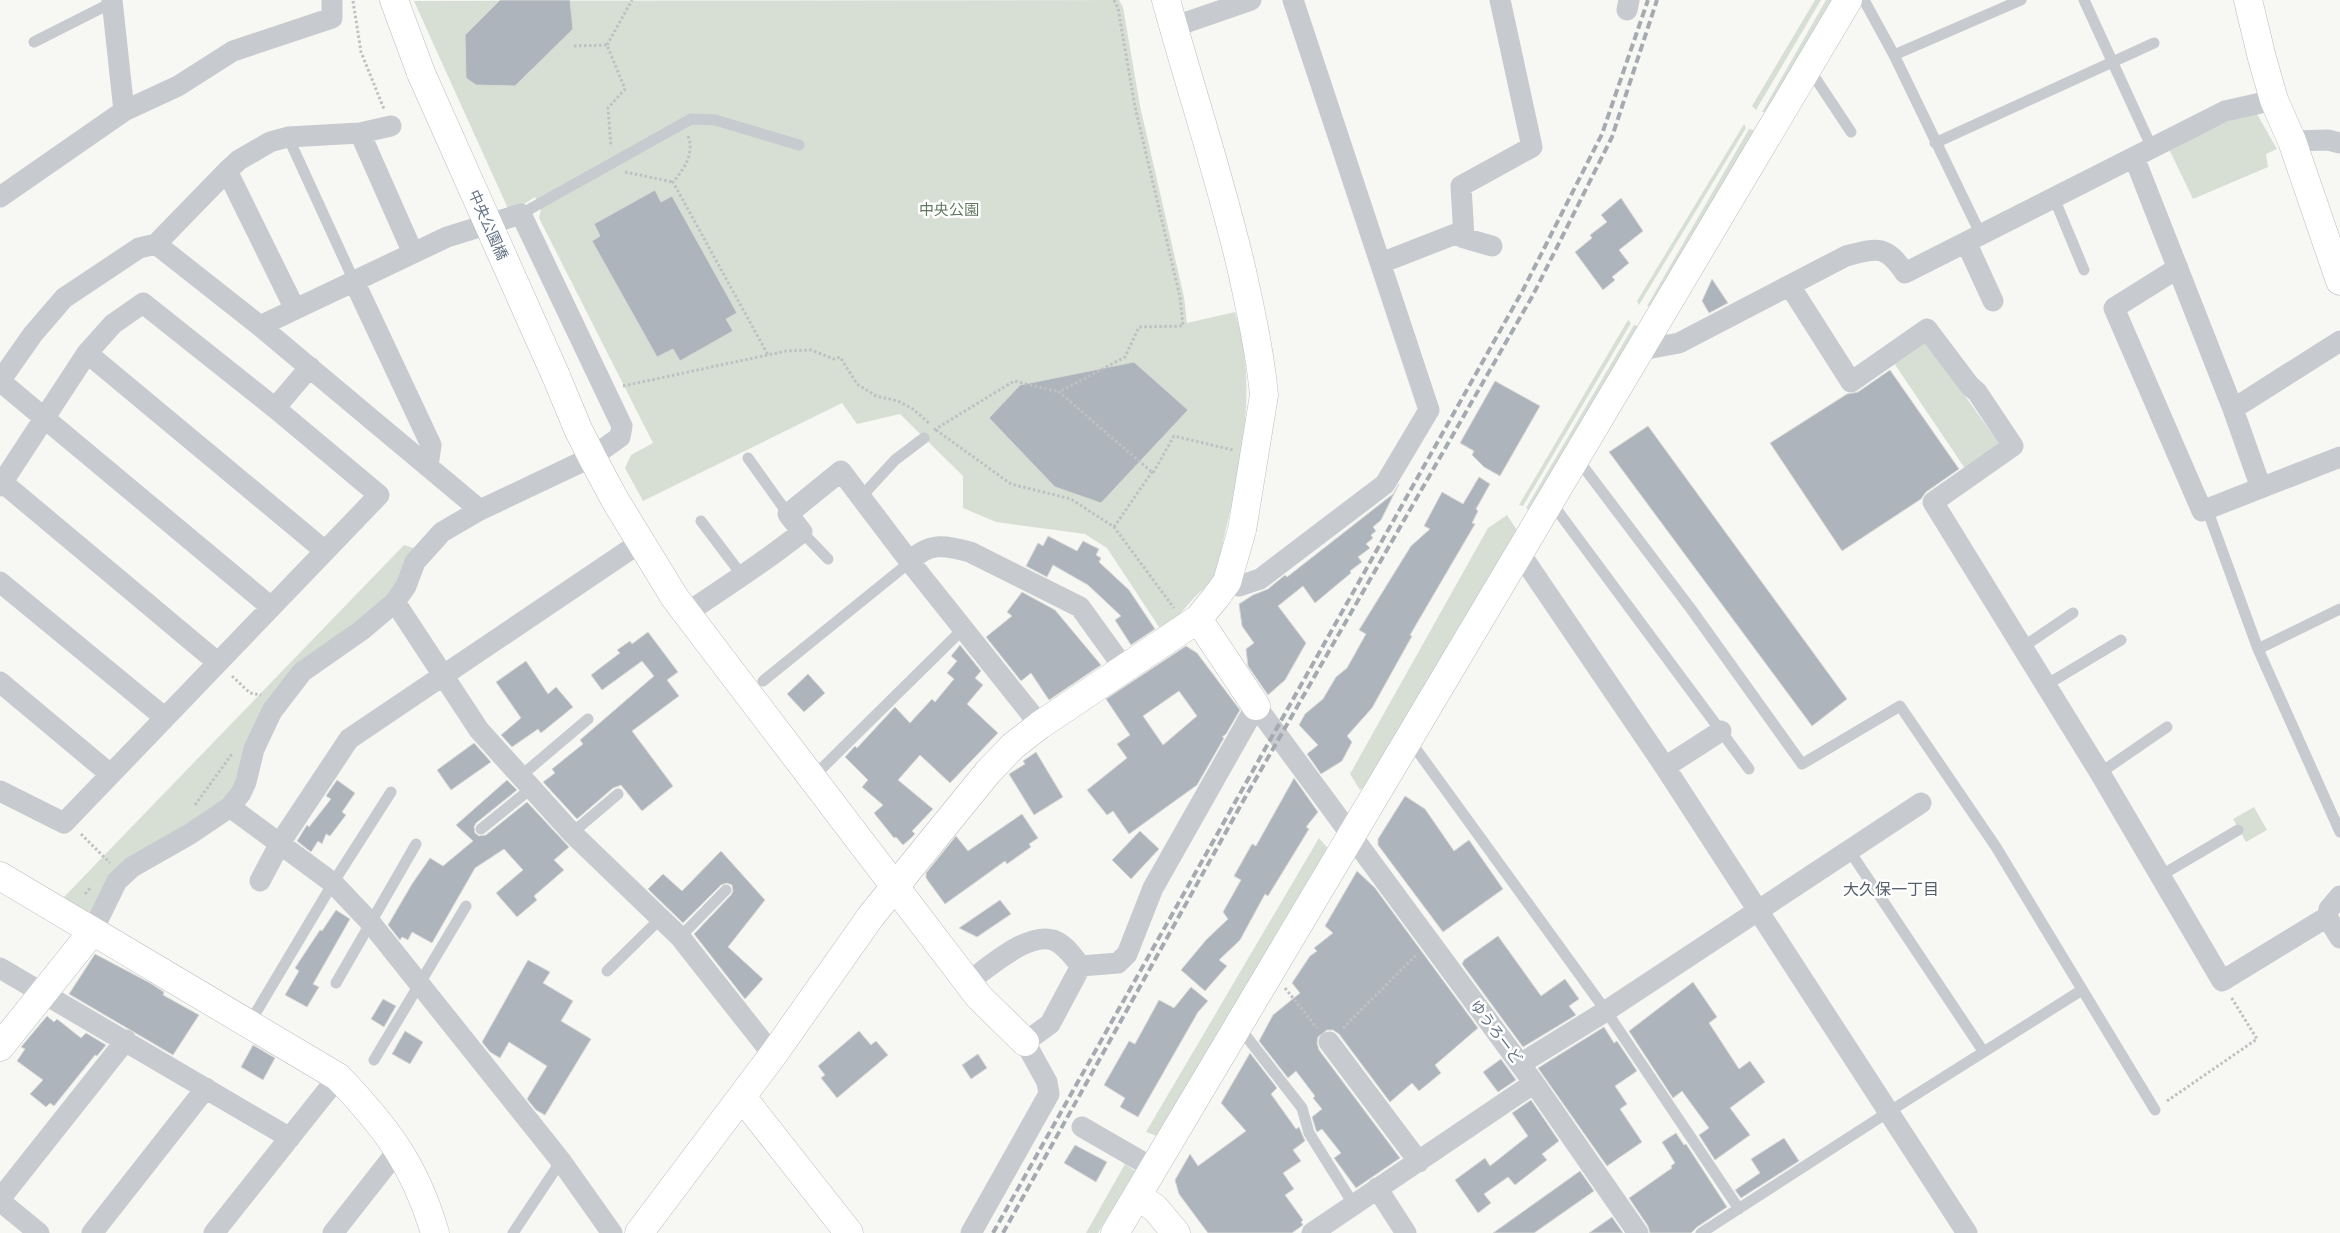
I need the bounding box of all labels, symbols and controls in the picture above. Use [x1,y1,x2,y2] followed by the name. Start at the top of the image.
[465,187,511,263] street label: 中央公園橋
[919,201,979,219] park label: 中央公園
[1843,880,1939,899] district label: 大久保一丁目
[1466,997,1526,1067] street label: ゆうろーど

